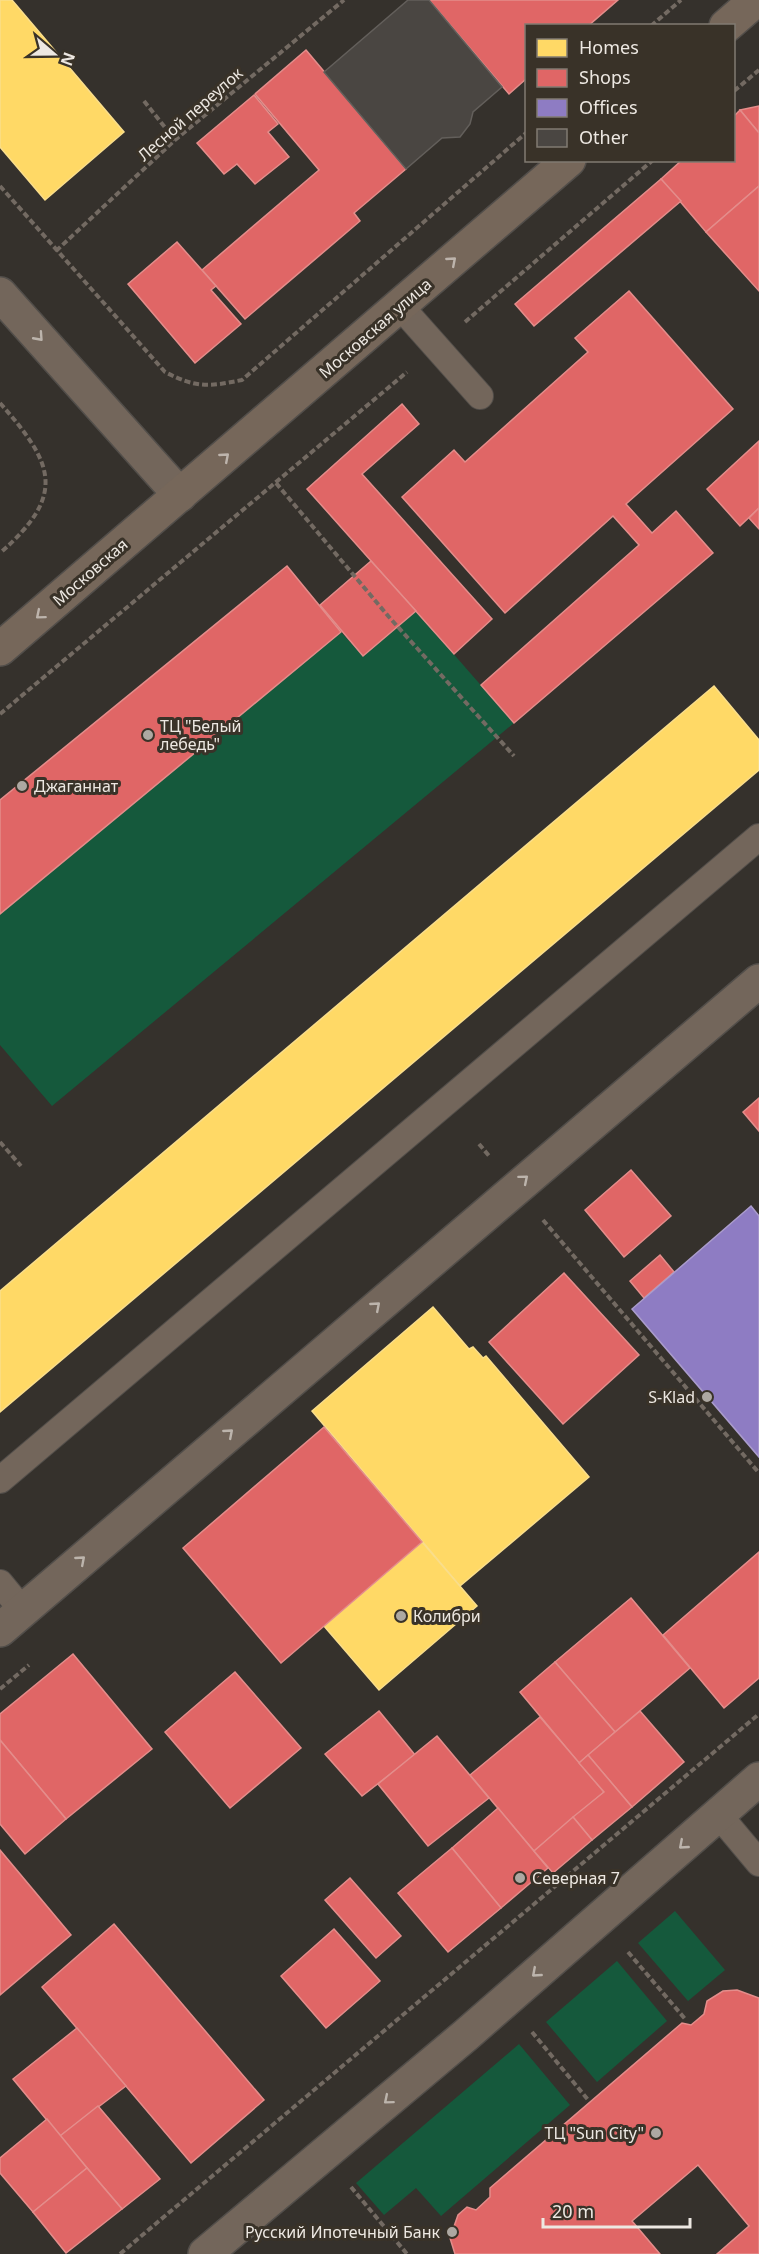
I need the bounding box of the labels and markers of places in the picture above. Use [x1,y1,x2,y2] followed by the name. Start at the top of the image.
[160,715,242,755] place label: ТЦ "Белый лебедь"
[141,728,155,742] marker: ТЦ "Белый лебедь"
[34,775,119,797] place label: Джаганнат
[15,779,29,793] marker: Джаганнат
[648,1386,695,1408] place label: S-Klad
[700,1390,714,1404] marker: S-Klad
[413,1605,481,1627] place label: Колибри
[394,1609,408,1623] marker: Колибри
[532,1867,620,1889] place label: Северная 7
[513,1871,527,1885] marker: Северная 7
[545,2122,644,2144] place label: ТЦ "Sun City"
[649,2126,663,2140] marker: ТЦ "Sun City"
[245,2221,440,2243] place label: Русский Ипотечный Банк
[445,2225,459,2239] marker: Русский Ипотечный Банк

